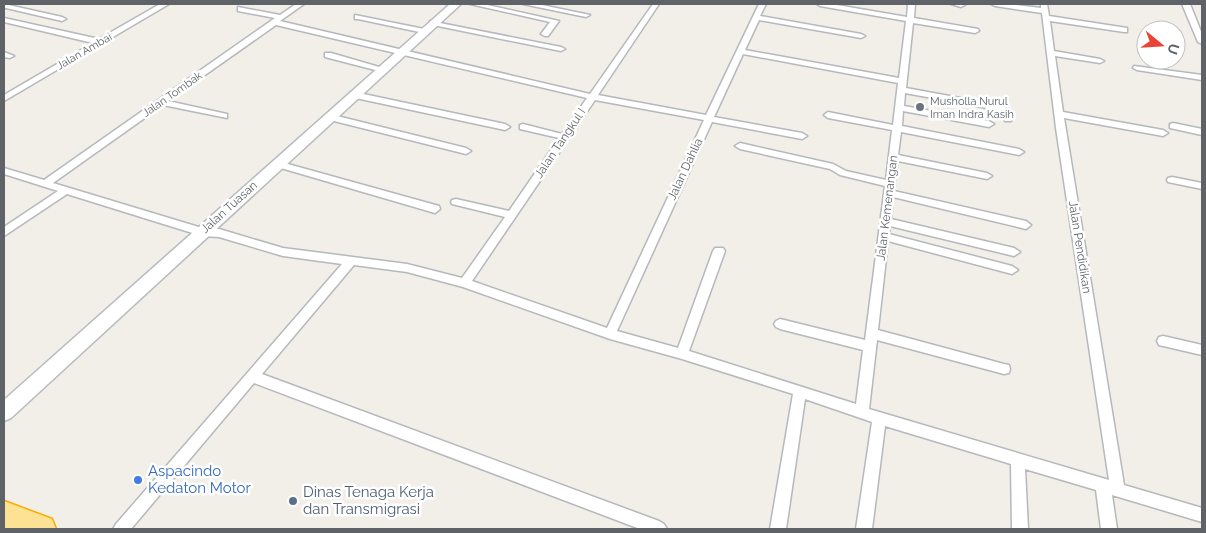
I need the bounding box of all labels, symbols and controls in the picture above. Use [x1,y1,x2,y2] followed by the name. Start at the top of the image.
[1136,20,1186,70] north arrow
[54,30,114,73] street label: Jalan Ambai
[1164,42,1183,56] text: U
[140,69,205,120] street label: Jalan Tombak
[930,95,1014,121] place label: Musholla Nurul Iman Indra Kasih
[914,101,926,113] marker: Musholla Nurul Iman Indra Kasih
[532,105,588,181] street label: Jalan Tangkul I
[665,136,705,202] street label: Jalan Dahlia
[874,155,900,261] street label: Jalan Kemenangan
[198,178,260,236] street label: Jalan Tuasan
[1066,200,1094,294] street label: Jalan Pendidikan
[148,462,251,497] place label: Aspacindo Kedaton Motor
[132,474,144,486] marker: Aspacindo Kedaton Motor
[303,483,434,518] place label: Dinas Tenaga Kerja dan Transmigrasi
[287,495,299,507] marker: Dinas Tenaga Kerja dan Transmigrasi

